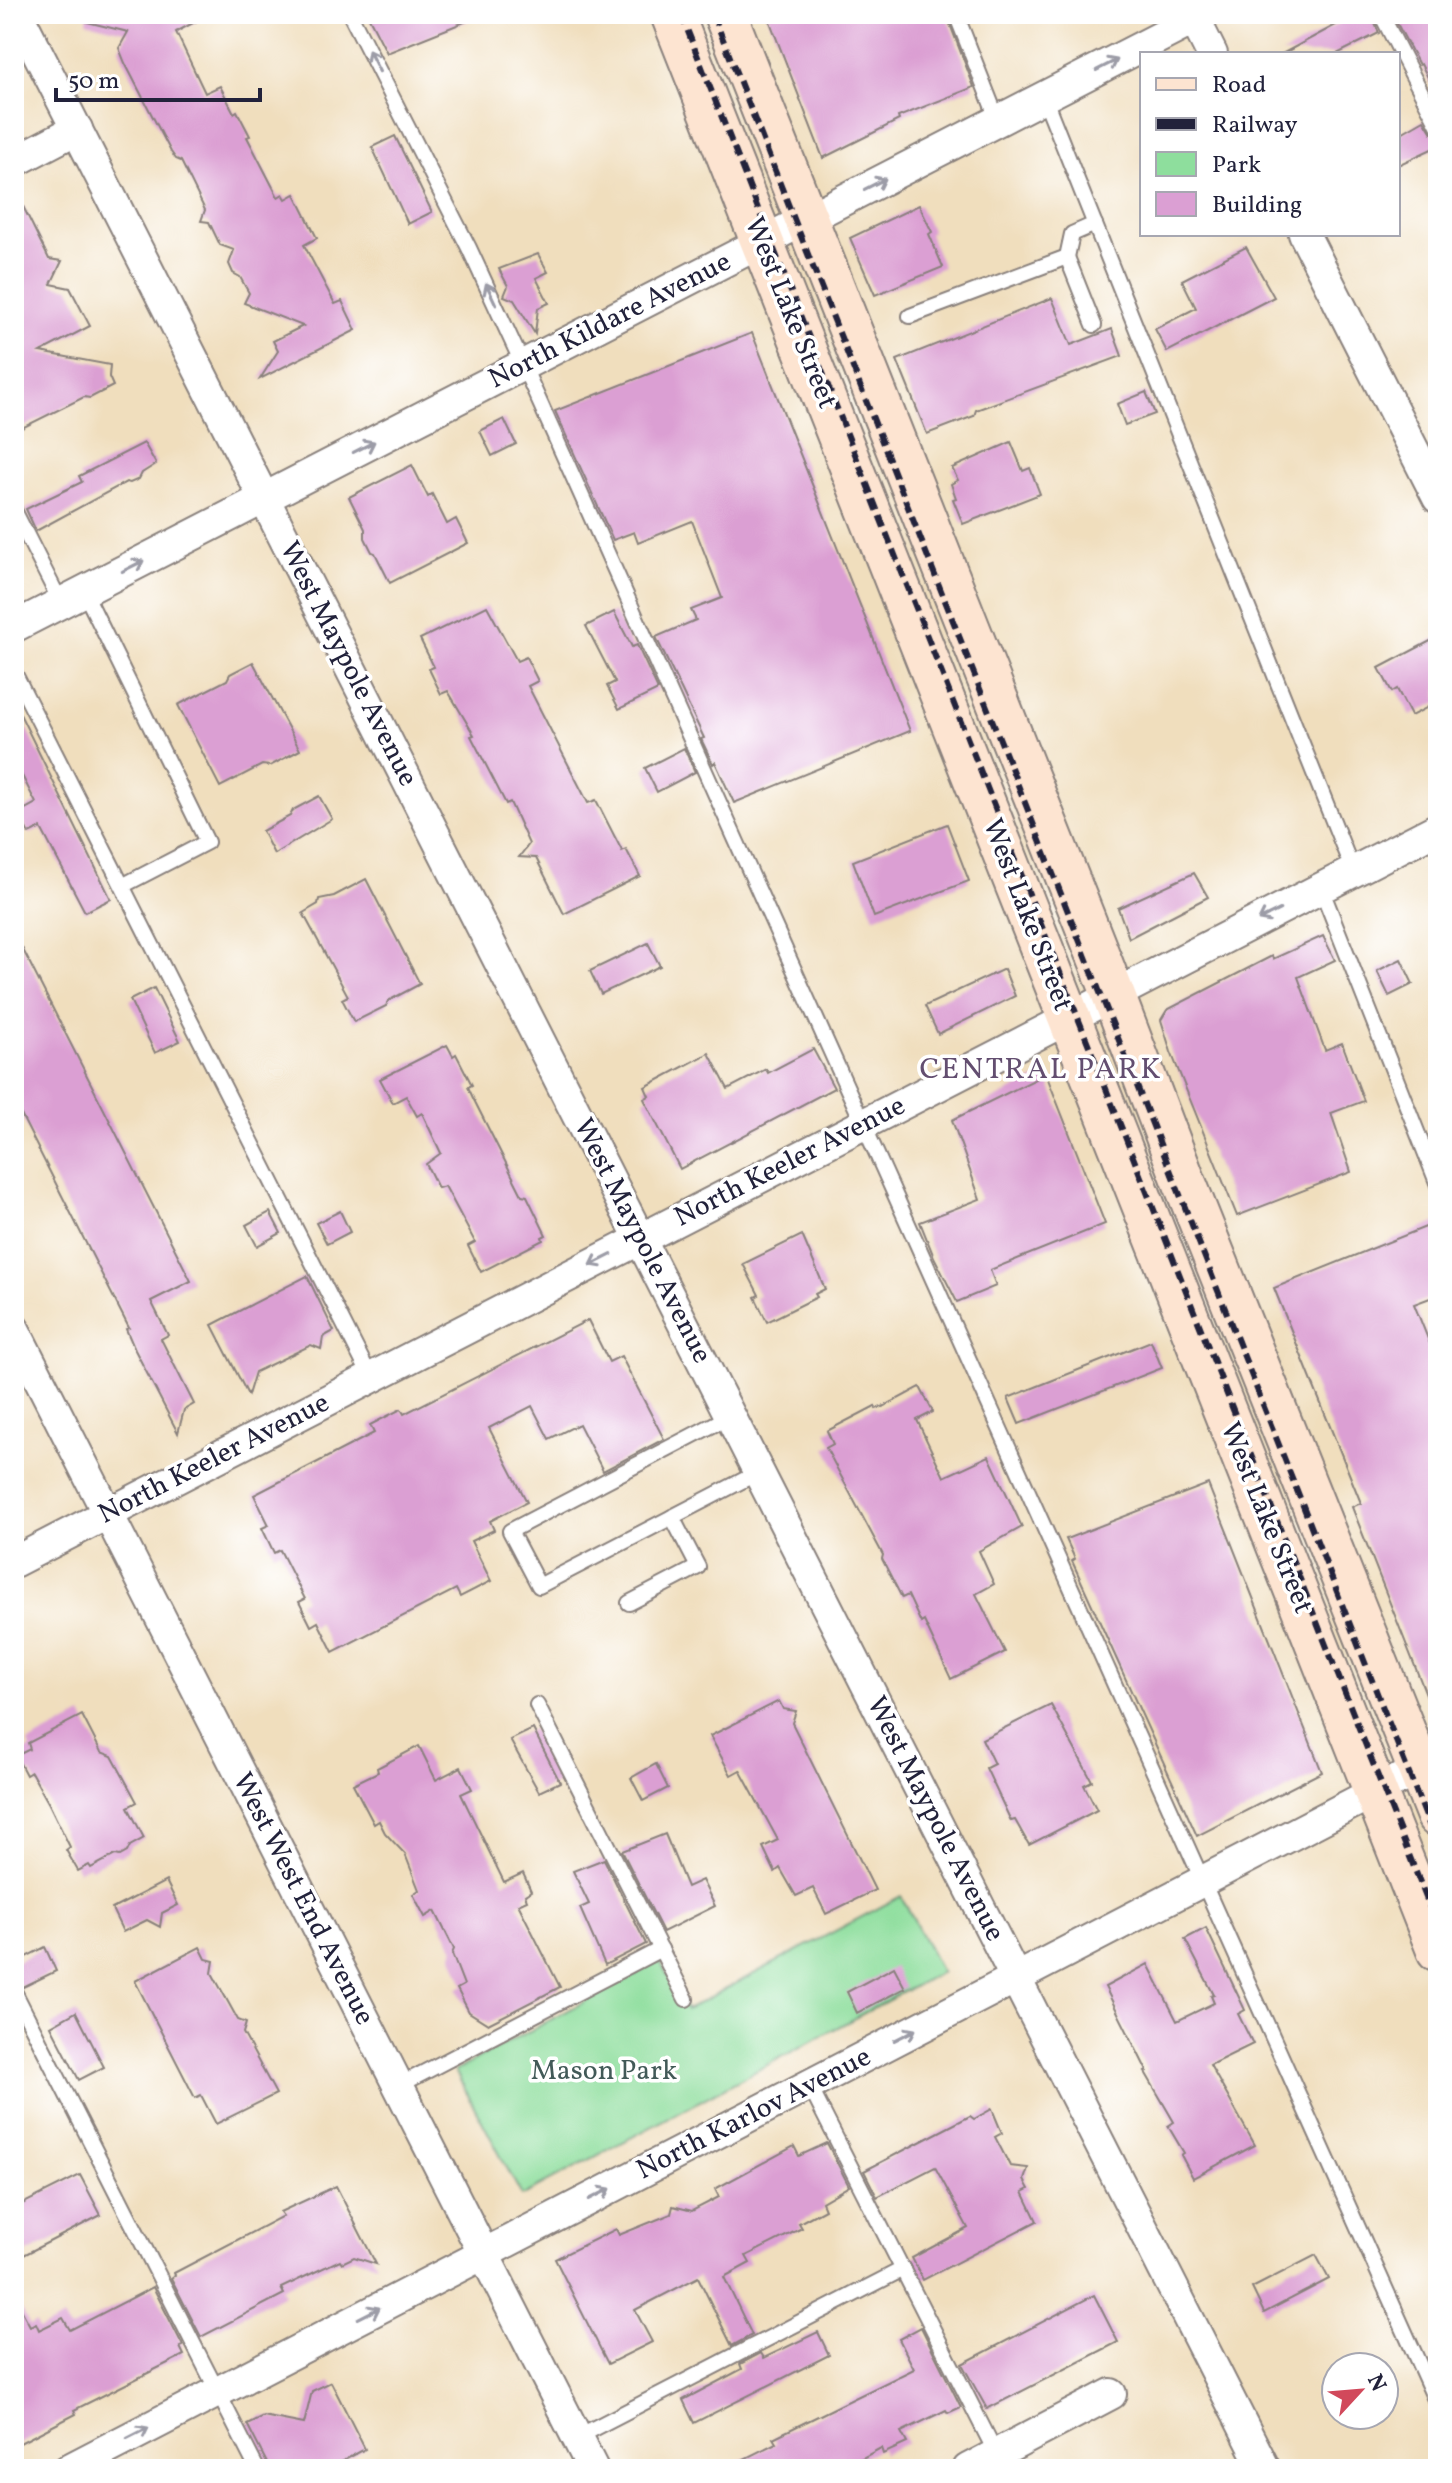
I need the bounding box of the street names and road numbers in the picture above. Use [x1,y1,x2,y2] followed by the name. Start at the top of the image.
[734,211,846,415] street label: West Lake Street
[482,243,738,399] street label: North Kildare Avenue
[269,535,427,793] street label: West Maypole Avenue
[972,813,1082,1017] street label: West Lake Street
[668,1087,912,1237] street label: North Keeler Avenue
[563,1112,721,1370] street label: West Maypole Avenue
[92,1384,336,1534] street label: North Keeler Avenue
[1210,1416,1322,1620] street label: West Lake Street
[856,1690,1014,1948] street label: West Maypole Avenue
[222,1766,384,2032] street label: West West End Avenue
[630,2038,878,2190] street label: North Karlov Avenue

